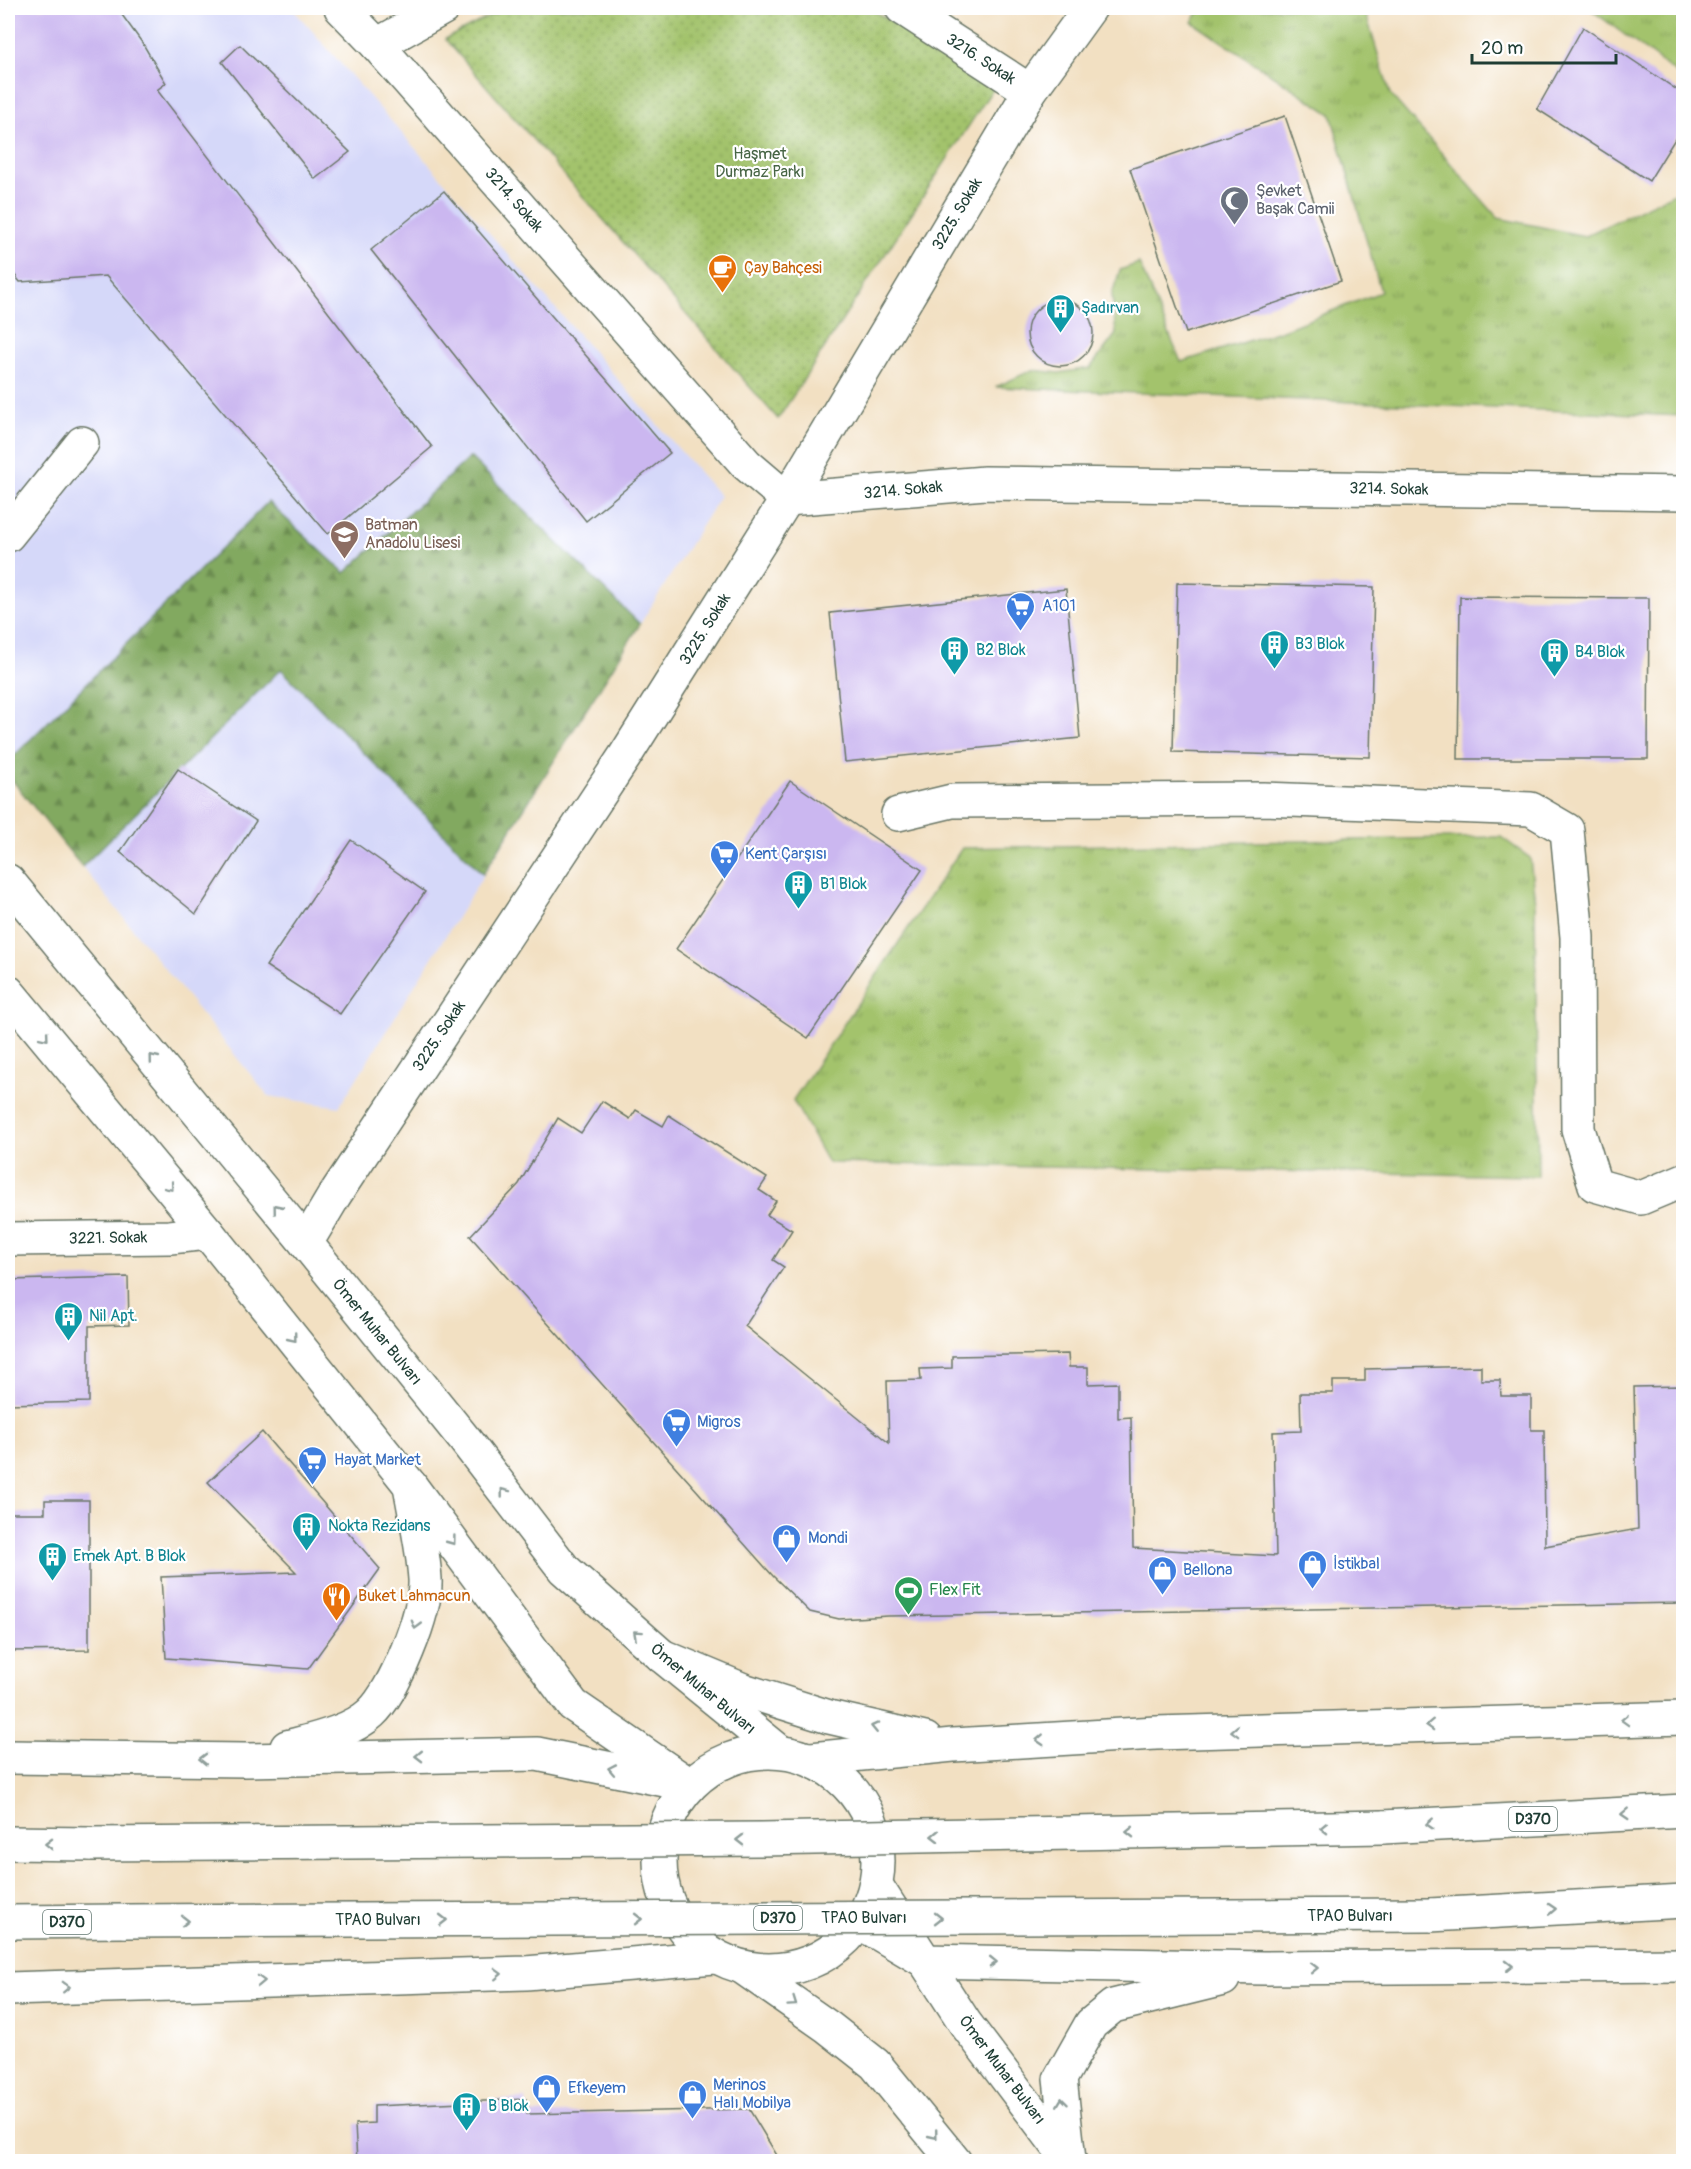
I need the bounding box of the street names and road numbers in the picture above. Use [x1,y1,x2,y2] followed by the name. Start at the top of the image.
[942,29,1020,89] street label: 3216. Sokak
[481,164,548,237] street label: 3214. Sokak
[928,174,987,254] street label: 3225. Sokak
[863,477,944,503] street label: 3214. Sokak
[1349,478,1429,500] street label: 3214. Sokak
[675,589,735,669] street label: 3225. Sokak
[408,996,470,1075] street label: 3225. Sokak
[68,1227,148,1249] street label: 3221. Sokak
[328,1275,426,1389] street label: Ömer Muhar Bulvarı
[646,1639,760,1739] street label: Ömer Muhar Bulvarı
[1509,1807,1557,1831] road number: D370
[754,1906,802,1930] road number: D370
[1307,1906,1393,1926] street label: TPAO Bulvarı
[821,1908,907,1928] street label: TPAO Bulvarı
[43,1910,91,1934] road number: D370
[335,1910,421,1930] street label: TPAO Bulvarı
[954,2012,1050,2128] street label: Ömer Muhar Bulvarı

